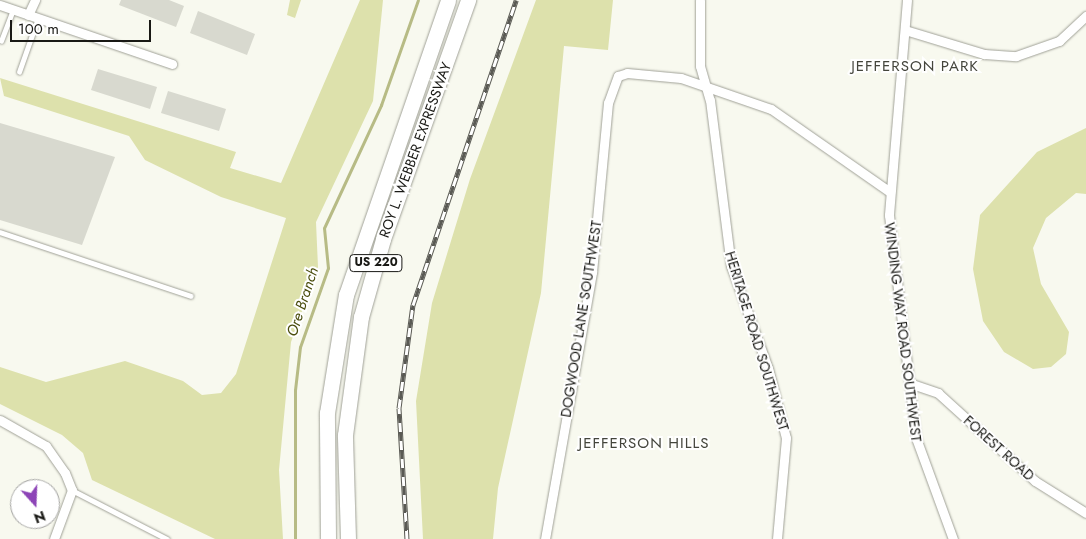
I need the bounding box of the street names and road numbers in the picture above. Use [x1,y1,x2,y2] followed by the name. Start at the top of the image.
[375,60,455,240] street label: ROY L. WEBBER EXPRESSWAY
[557,219,605,419] street label: DOGWOOD LANE SOUTHWEST
[881,221,925,443] street label: WINDING WAY ROAD SOUTHWEST
[722,249,792,433] street label: HERITAGE ROAD SOUTHWEST
[348,254,404,272] road number: US 220
[960,412,1038,484] street label: FOREST ROAD

